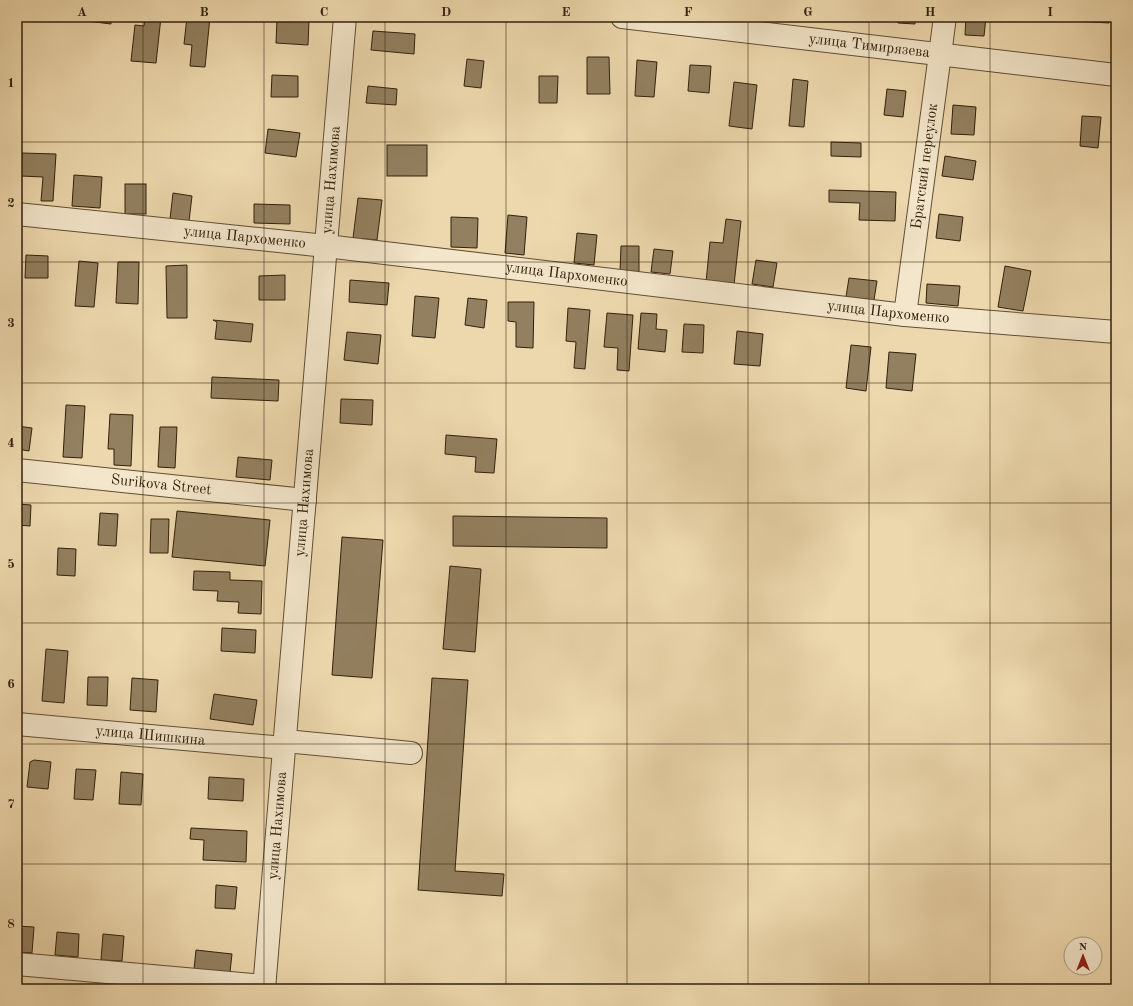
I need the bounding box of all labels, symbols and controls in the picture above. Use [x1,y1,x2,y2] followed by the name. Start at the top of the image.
[77,6,87,19] text: A
[199,6,209,19] text: B
[320,6,328,19] text: C
[441,6,451,19] text: D
[562,6,571,19] text: E
[684,6,693,19] text: F
[803,6,813,19] text: G
[925,6,936,19] text: H
[1047,6,1053,19] text: I
[808,31,931,61] street label: улица Тимирязева
[7,77,15,90] text: 1
[909,102,941,230] street label: Братский переулок
[319,125,343,234] street label: улица Нахимова
[7,197,15,210] text: 2
[183,224,307,251] street label: улица Пархоменко
[505,260,629,289] street label: улица Пархоменко
[826,298,950,326] street label: улица Пархоменко
[7,317,15,330] text: 3
[7,437,15,450] text: 4
[293,447,317,557] street label: улица Нахимова
[110,472,212,498] street label: Surikova Street
[7,558,15,571] text: 5
[7,678,15,691] text: 6
[95,724,206,748] street label: улица Шишкина
[266,770,290,880] street label: улица Нахимова
[7,798,15,811] text: 7
[7,918,15,931] text: 8
[1063,936,1103,976] north arrow
[1079,942,1088,953] text: N

